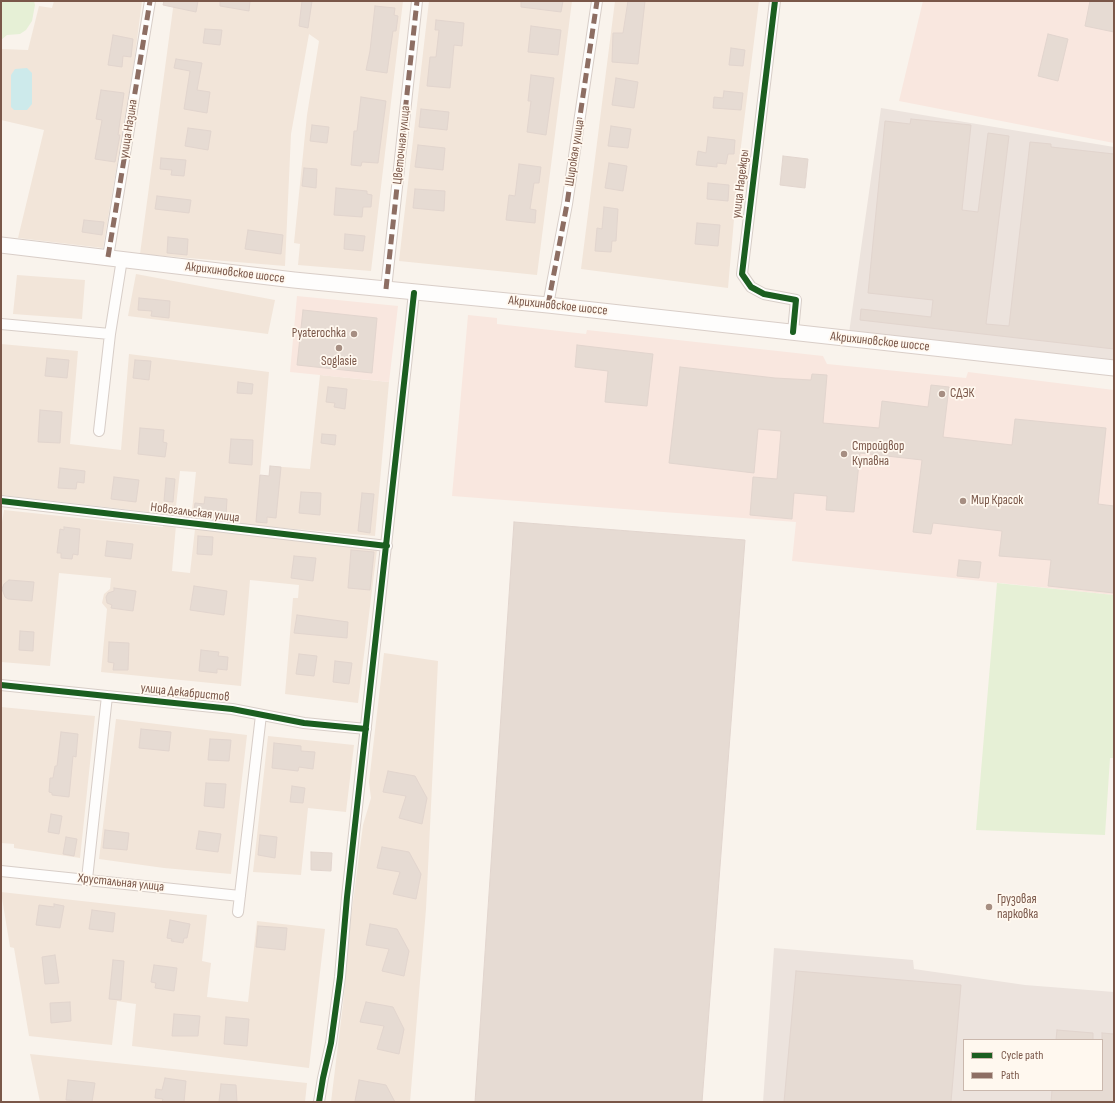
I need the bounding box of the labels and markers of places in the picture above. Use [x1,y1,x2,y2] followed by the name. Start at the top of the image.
[292,326,346,342] place label: Pyaterochka
[349,329,359,339] marker: Pyaterochka
[334,343,344,353] marker: Soglasie
[321,354,357,370] place label: Soglasie
[950,386,974,402] place label: СДЭК
[937,389,947,399] marker: СДЭК
[852,439,904,470] place label: Стройдвор Купавна
[839,449,849,459] marker: Стройдвор Купавна
[971,493,1023,509] place label: Мир Красок
[958,496,968,506] marker: Мир Красок
[997,892,1038,923] place label: Грузовая парковка
[984,902,994,912] marker: Грузовая парковка

